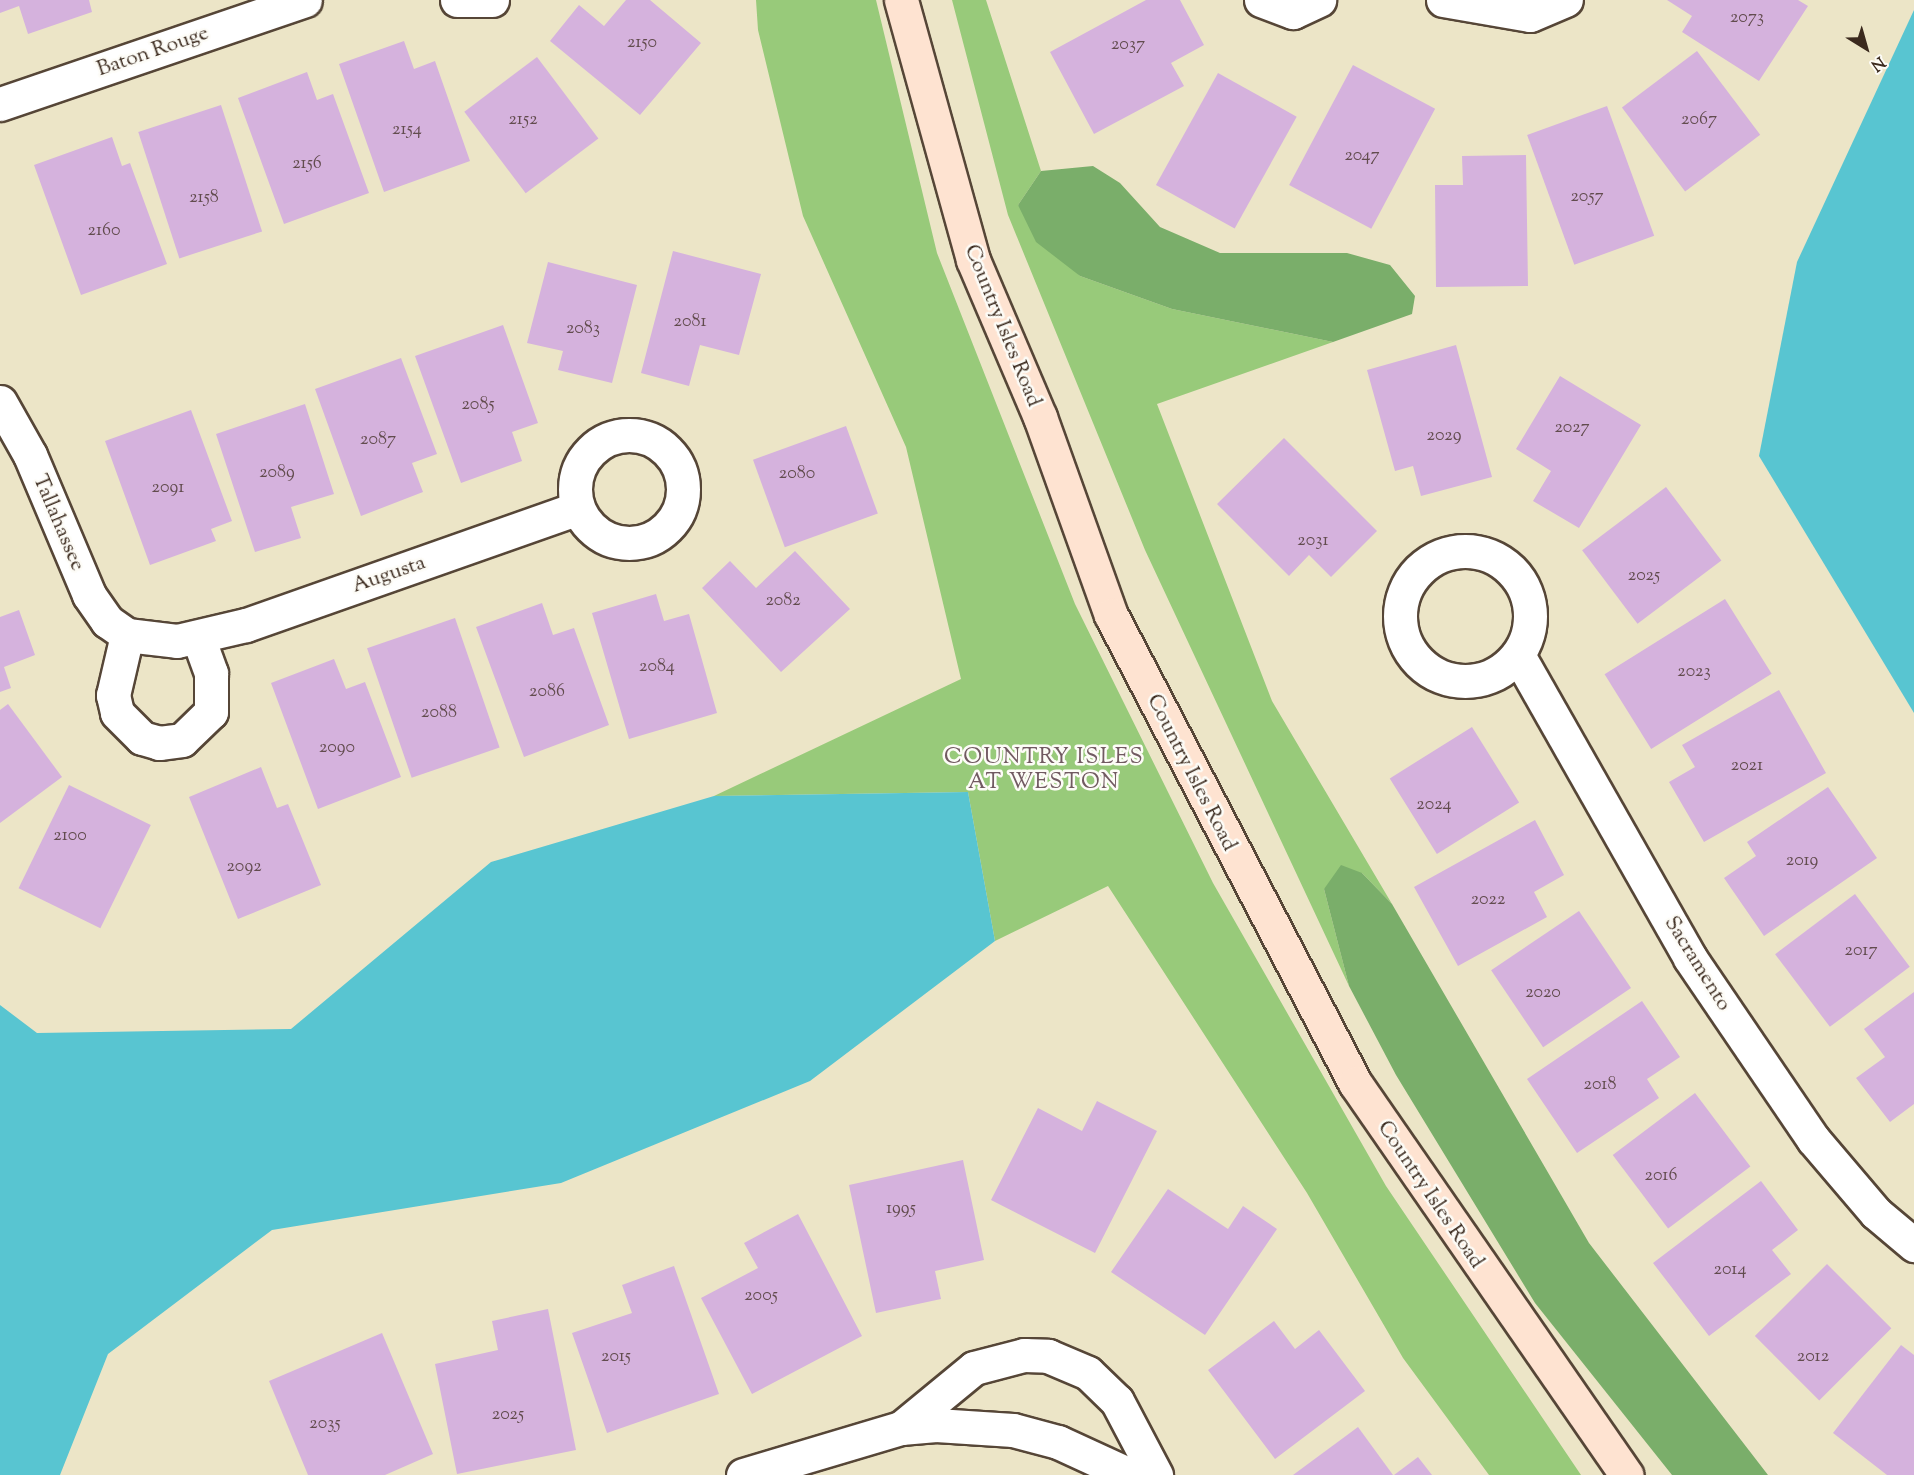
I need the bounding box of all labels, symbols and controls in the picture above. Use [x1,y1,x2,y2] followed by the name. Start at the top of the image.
[1730,7,1764,29] house number: 2073
[1836,18,1896,78] north arrow
[94,21,212,83] street label: Baton Rouge
[627,32,657,54] house number: 2150
[1111,34,1145,56] house number: 2037
[1865,50,1889,76] text: N
[508,109,538,131] house number: 2152
[1681,109,1717,131] house number: 2067
[392,119,422,141] house number: 2154
[1344,145,1380,167] house number: 2047
[292,153,322,175] house number: 2156
[1570,186,1604,208] house number: 2057
[189,187,219,209] house number: 2158
[87,220,121,242] house number: 2160
[958,241,1046,411] street label: Country Isles Road
[673,311,707,333] house number: 2081
[566,318,600,340] house number: 2083
[461,394,495,416] house number: 2085
[1554,417,1590,439] house number: 2027
[1427,425,1461,447] house number: 2029
[360,429,396,451] house number: 2087
[259,462,295,484] house number: 2089
[779,463,815,485] house number: 2080
[26,471,90,575] street label: Tallahassee
[152,477,184,499] house number: 2091
[1297,530,1329,552] house number: 2031
[349,551,429,599] street label: Augusta
[1628,565,1660,587] house number: 2025
[765,590,801,612] house number: 2082
[639,656,675,678] house number: 2084
[1677,661,1711,683] house number: 2023
[529,681,565,703] house number: 2086
[1141,690,1241,856] street label: Country Isles Road
[421,702,457,724] house number: 2088
[319,737,355,759] house number: 2090
[944,745,1144,796] district label: COUNTRY ISLES AT WESTON
[1731,755,1763,777] house number: 2021
[1416,794,1452,816] house number: 2024
[53,825,87,847] house number: 2100
[1786,850,1818,872] house number: 2019
[226,856,262,878] house number: 2092
[1471,889,1505,911] house number: 2022
[1658,912,1736,1016] street label: Sacramento
[1845,940,1877,962] house number: 2017
[1525,982,1561,1004] house number: 2020
[1584,1074,1616,1096] house number: 2018
[1371,1116,1489,1274] street label: Country Isles Road
[1645,1165,1677,1187] house number: 2016
[886,1198,916,1220] house number: 1995
[1714,1259,1746,1281] house number: 2014
[744,1285,778,1307] house number: 2005
[601,1346,631,1368] house number: 2015
[1797,1346,1829,1368] house number: 2012
[492,1404,524,1426] house number: 2025
[309,1413,341,1435] house number: 2035

